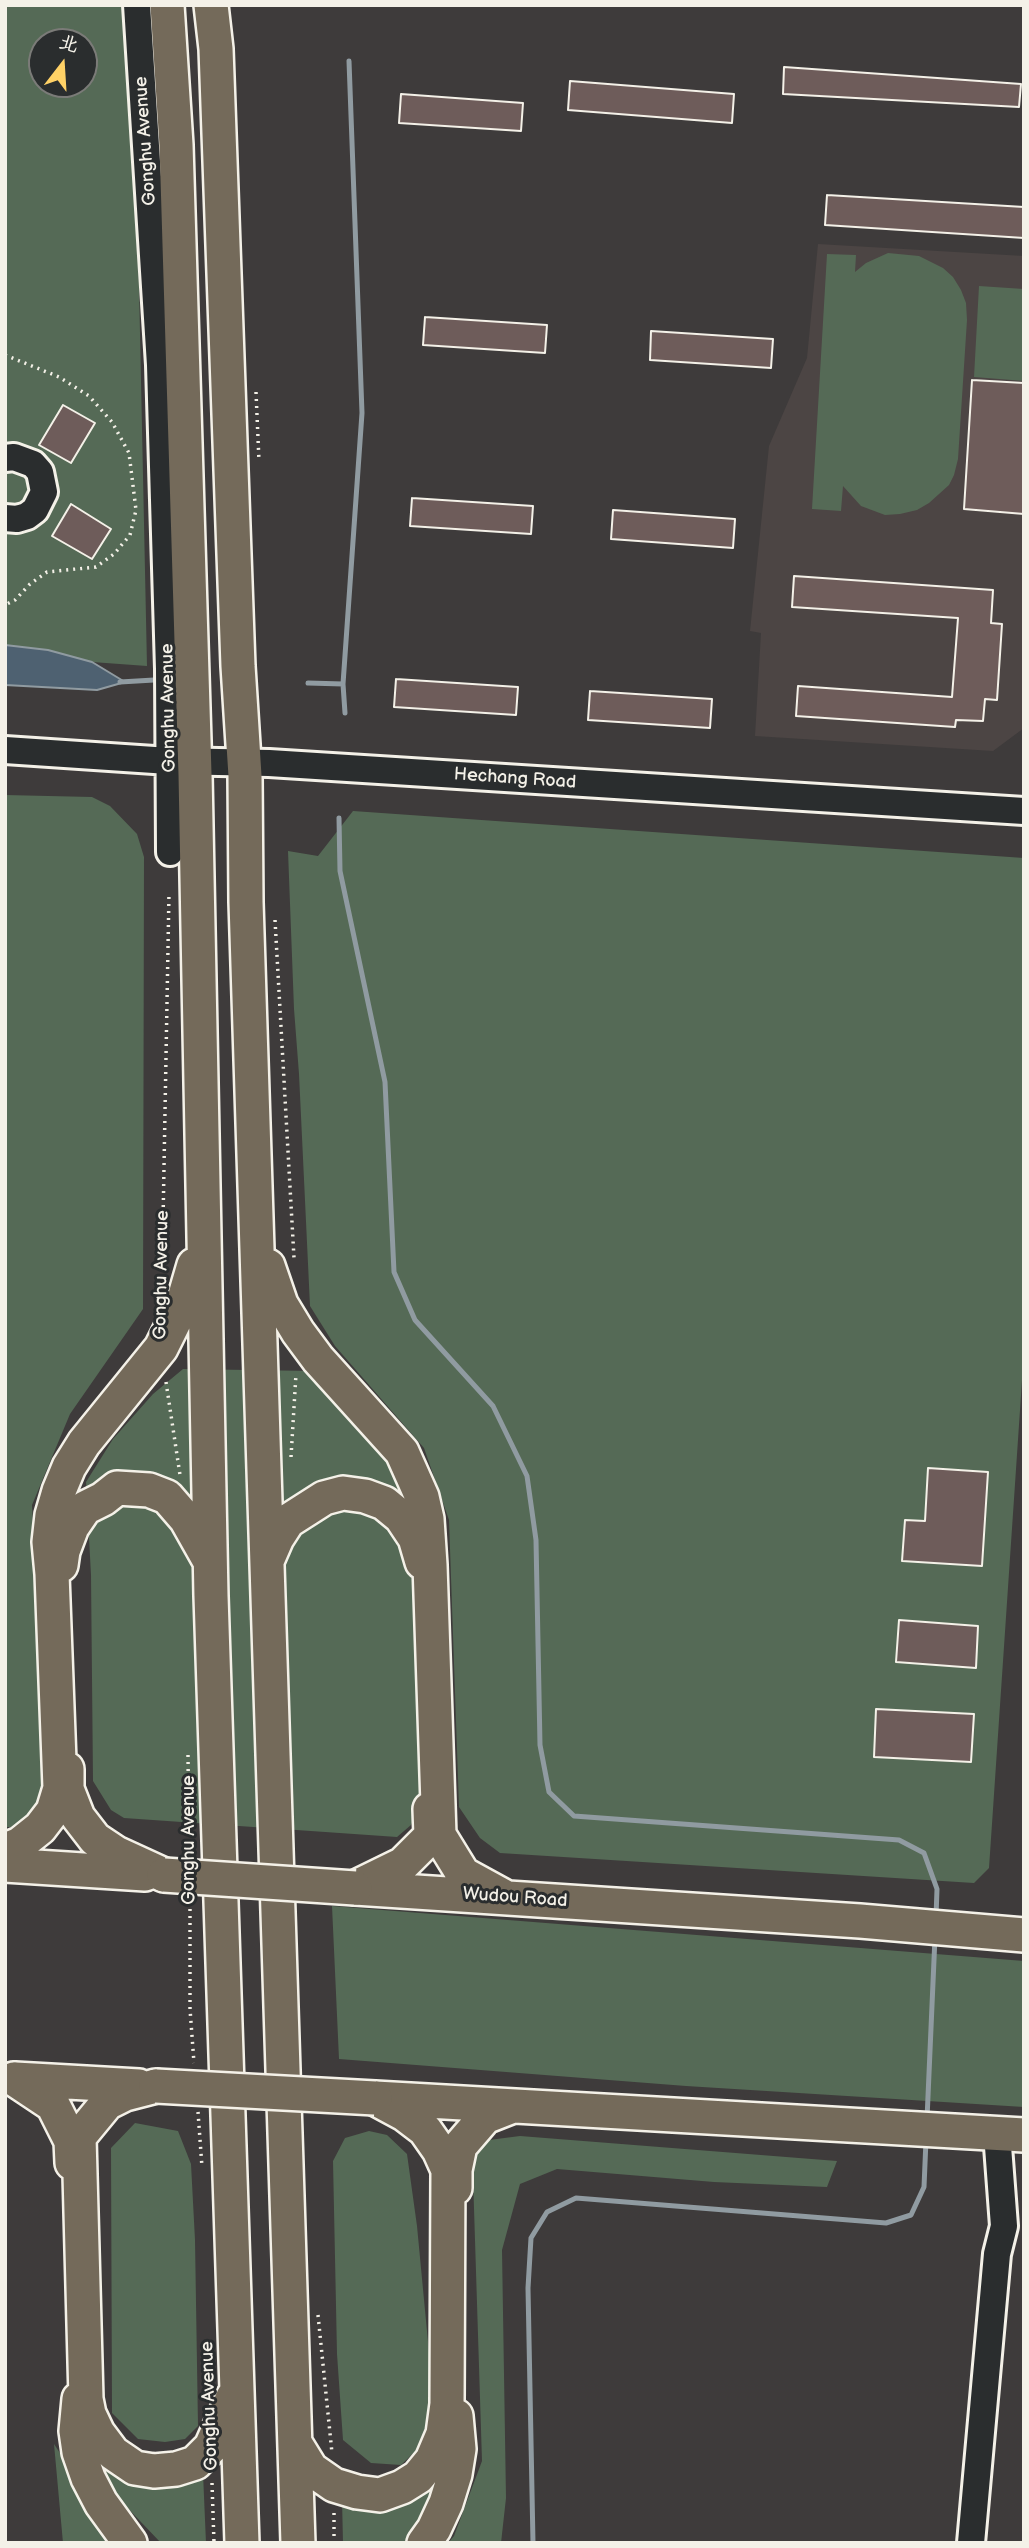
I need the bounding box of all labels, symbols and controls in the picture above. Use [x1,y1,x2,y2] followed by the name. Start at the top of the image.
[28,28,98,98] north arrow
[56,31,81,58] text: 北
[131,76,161,206] street label: Gonghu Avenue
[157,643,181,773] street label: Gonghu Avenue
[453,764,577,794] street label: Hechang Road
[150,1210,174,1340] street label: Gonghu Avenue
[178,1775,200,1905] street label: Gonghu Avenue
[462,1884,568,1912] street label: Wudou Road
[197,2341,223,2471] street label: Gonghu Avenue

